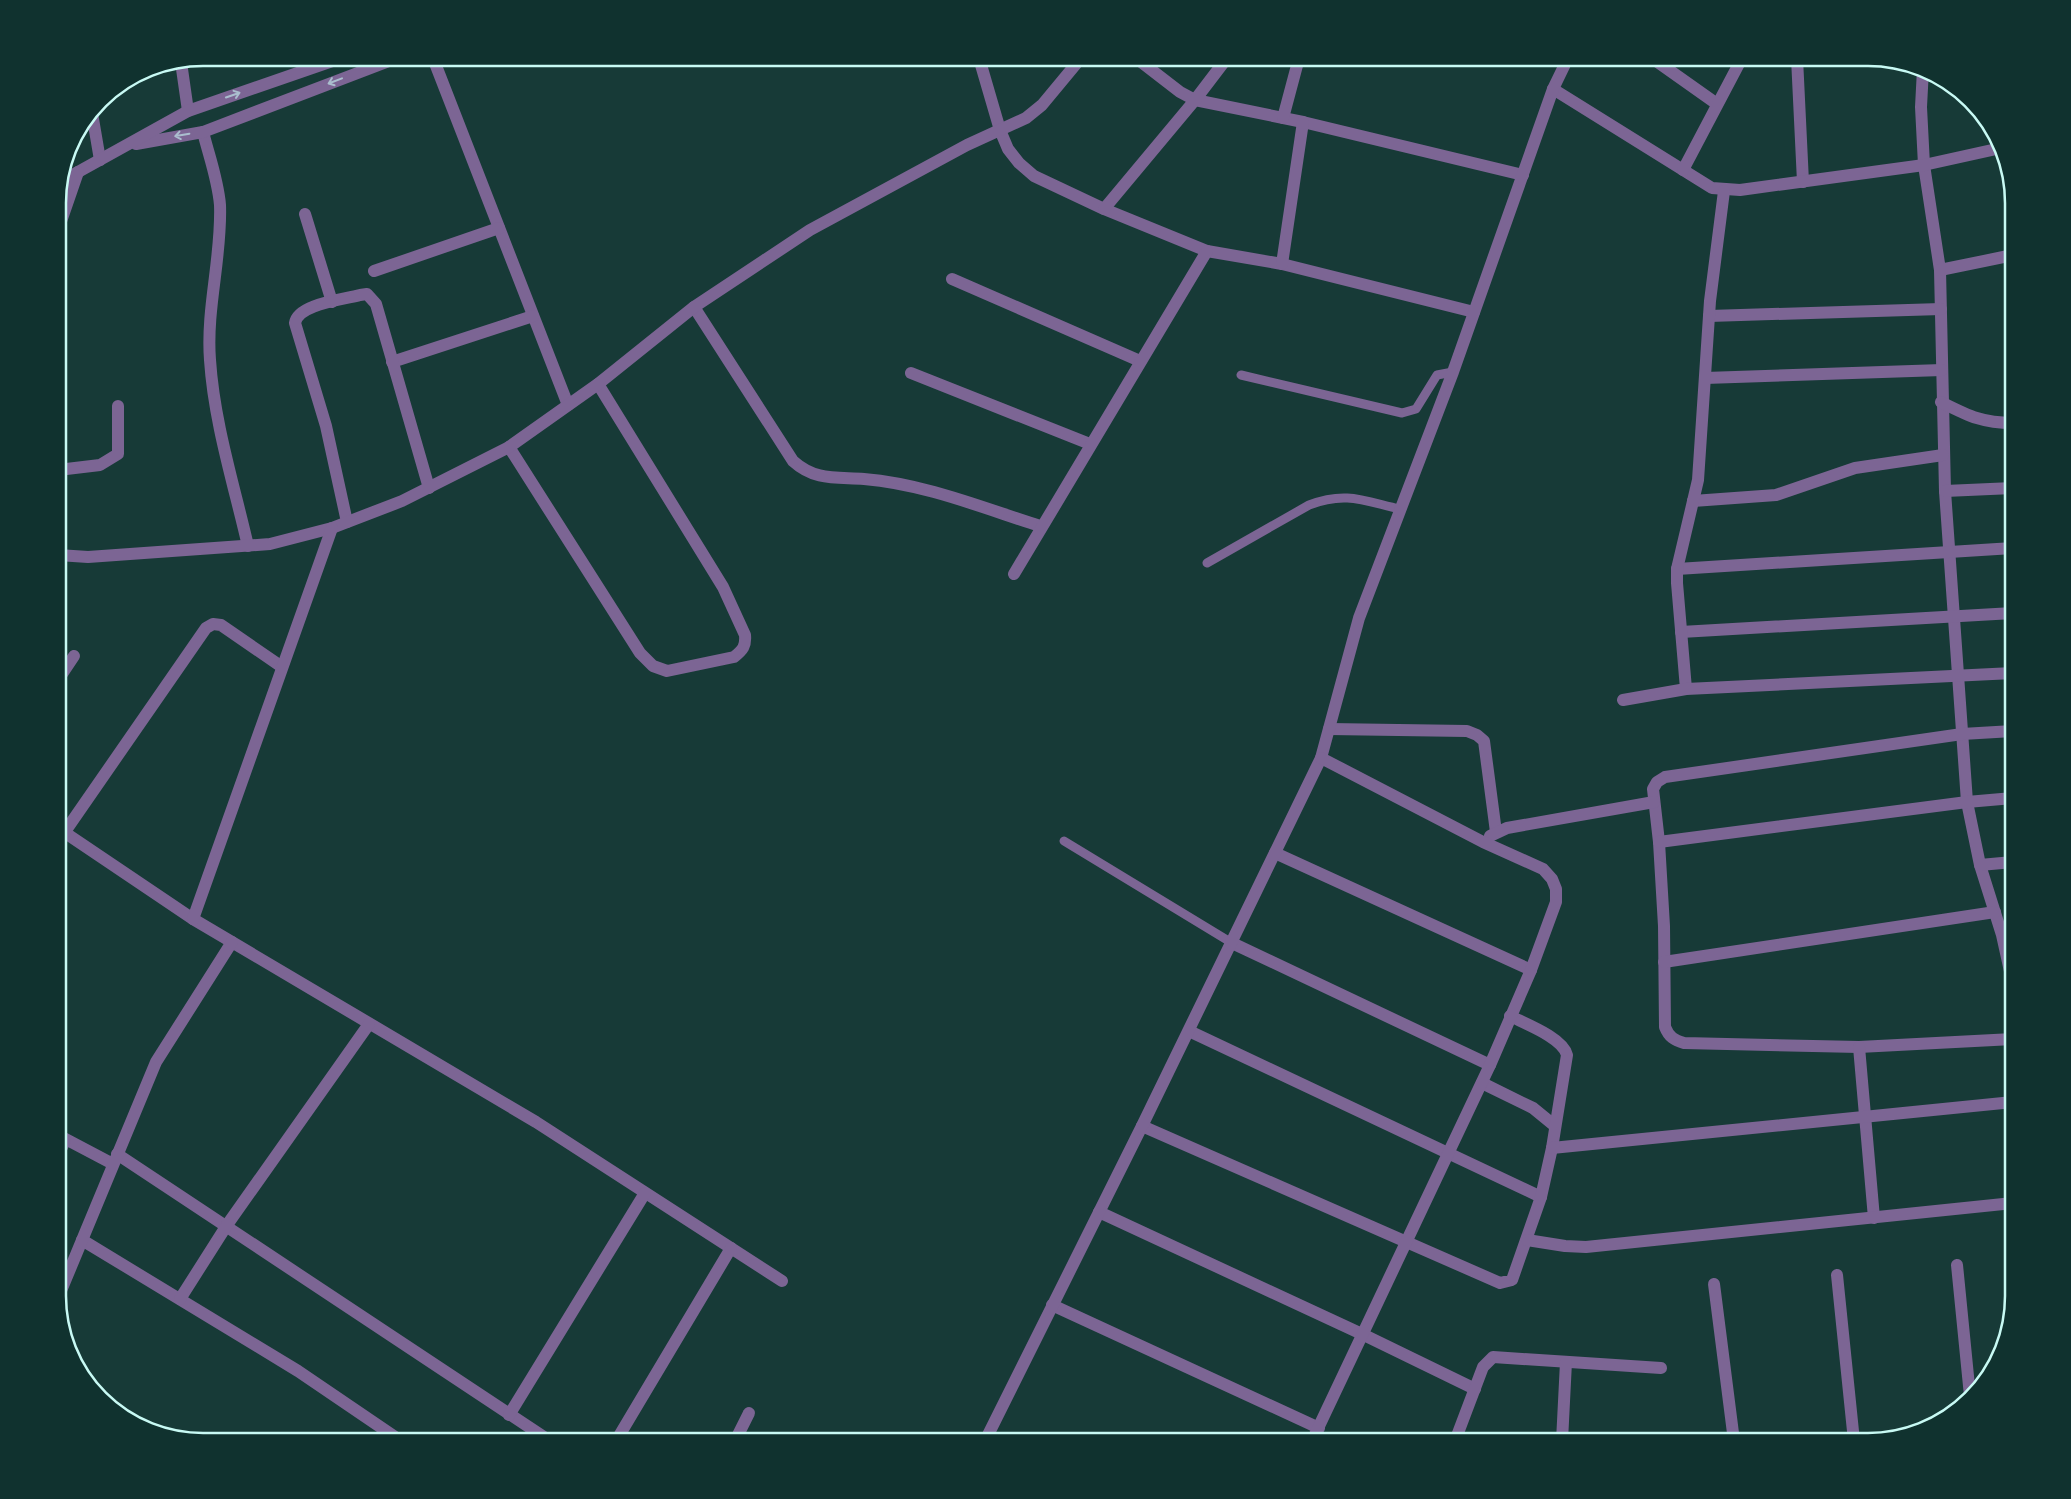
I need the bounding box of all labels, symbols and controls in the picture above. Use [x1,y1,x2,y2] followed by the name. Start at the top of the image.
[328,77,343,86] one-way arrow
[225,90,240,99] one-way arrow
[175,131,191,141] one-way arrow

